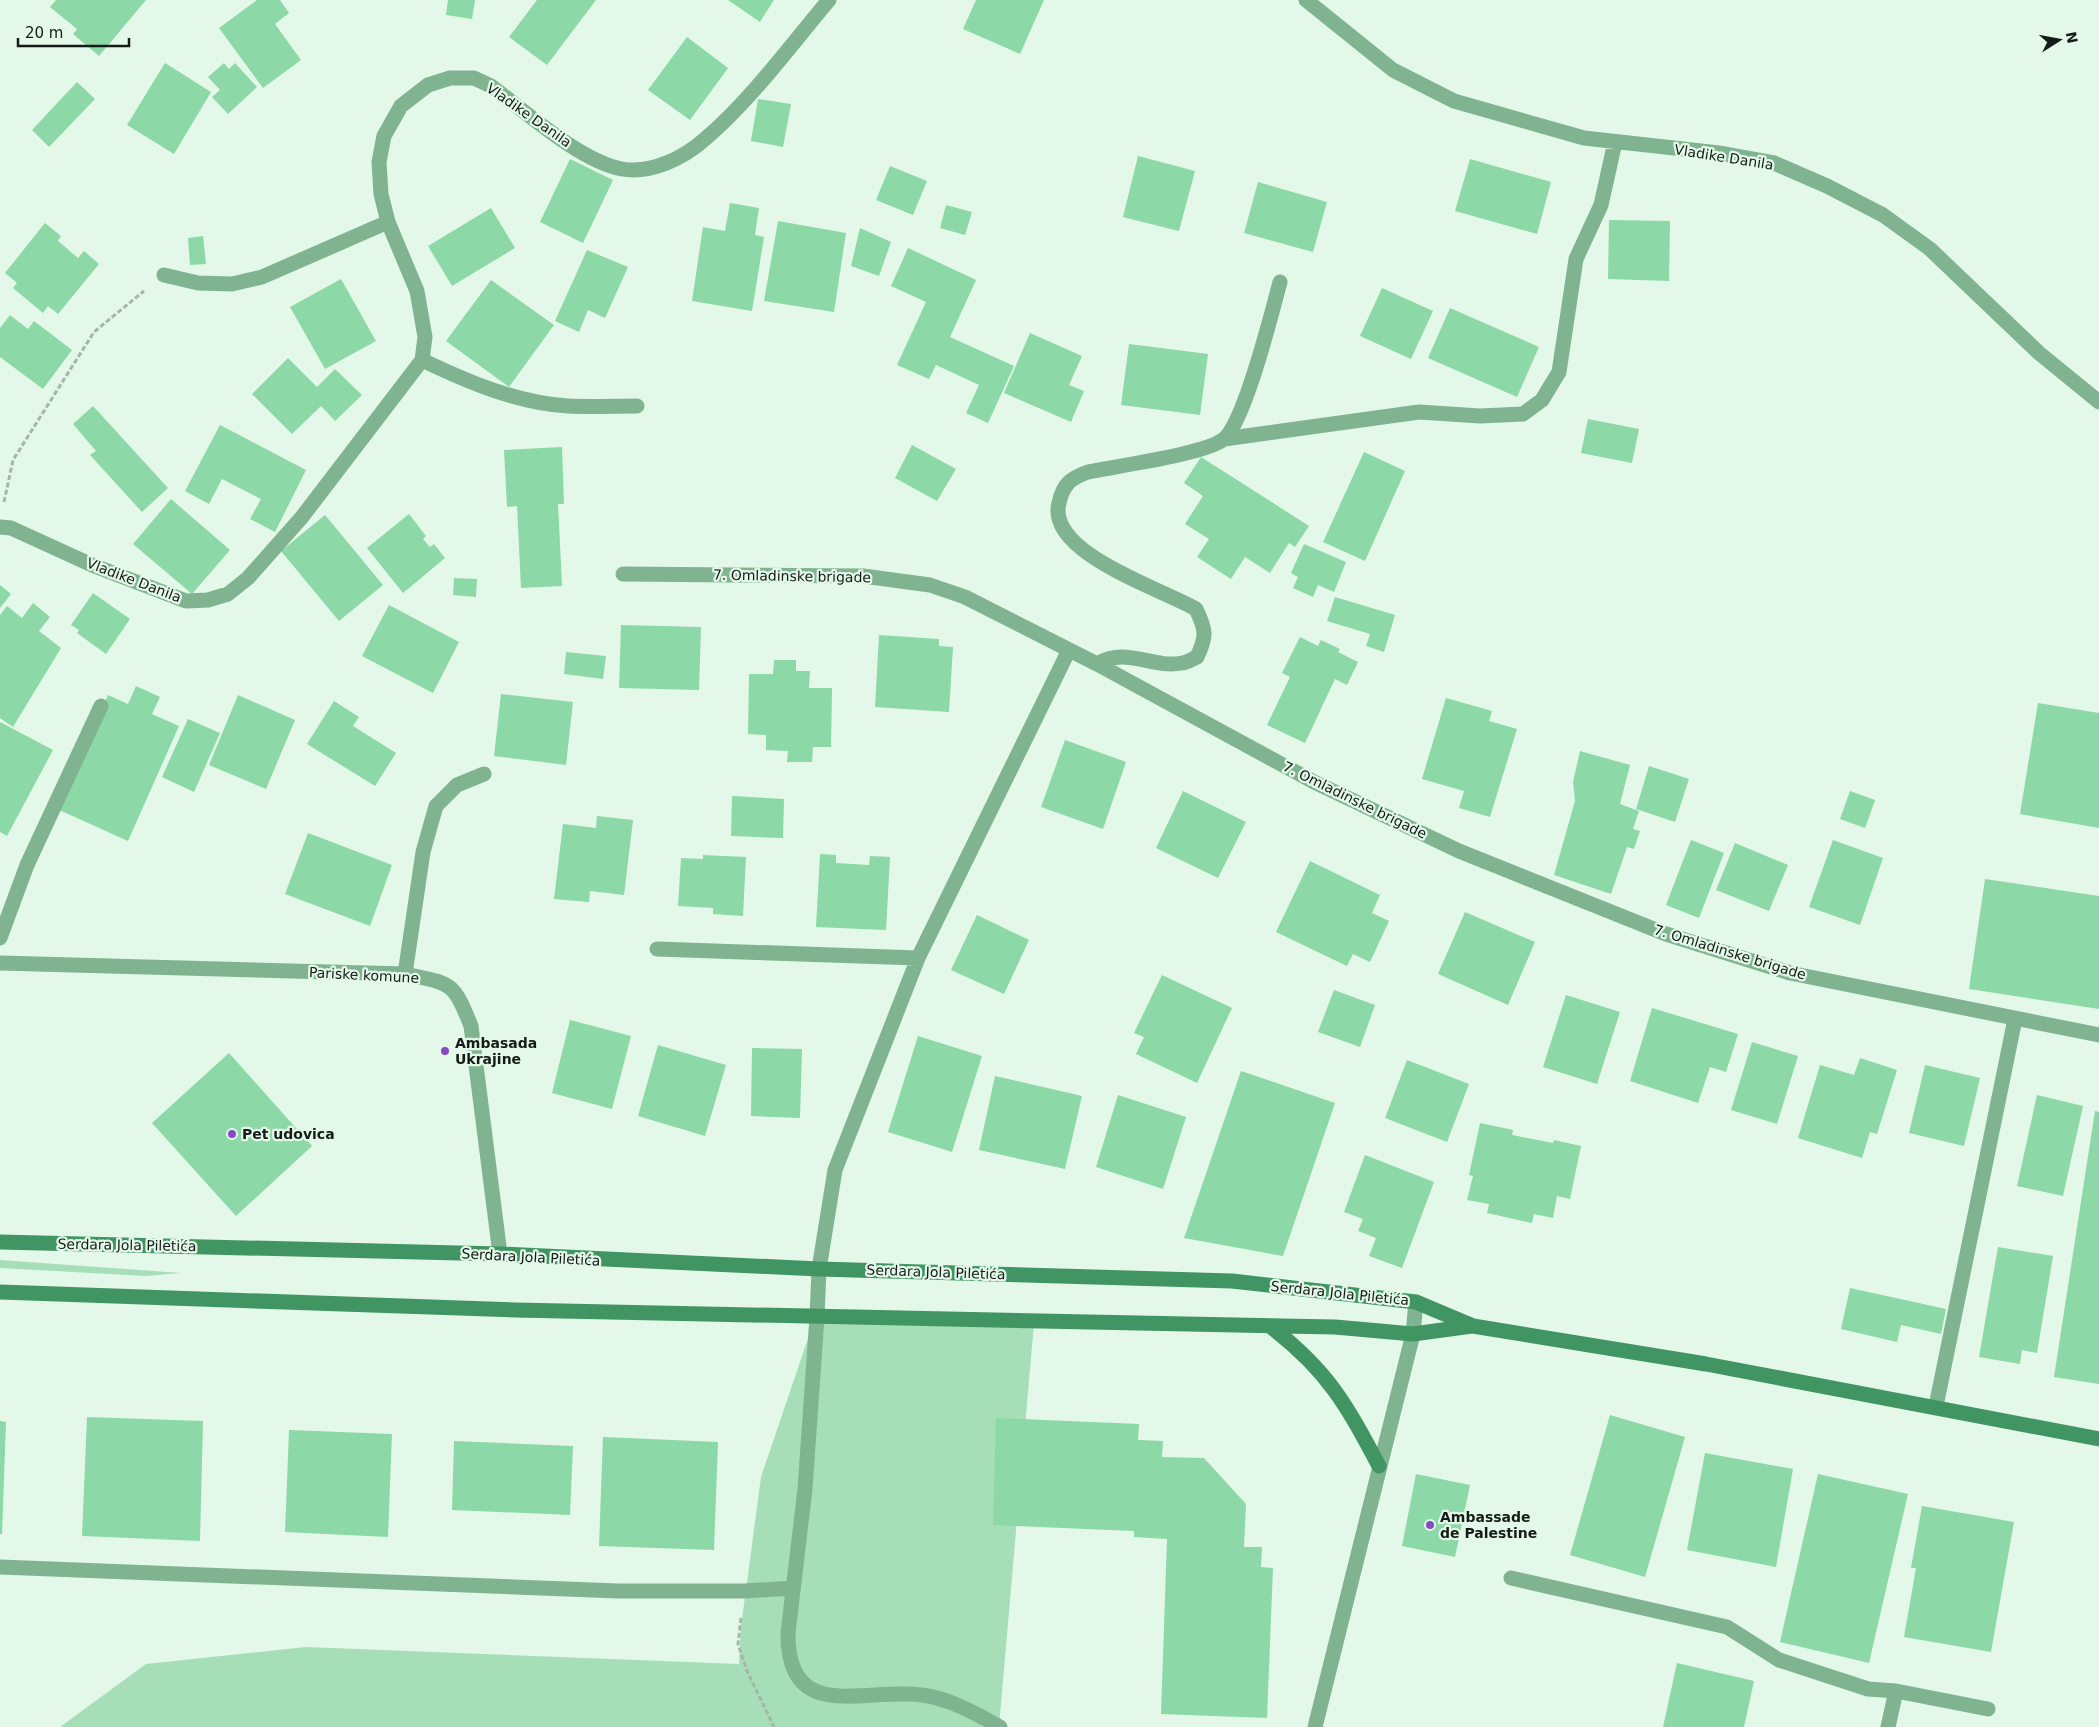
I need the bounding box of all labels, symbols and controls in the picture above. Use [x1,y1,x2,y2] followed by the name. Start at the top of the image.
[18,15,129,47] scale bar
[2034,15,2084,65] north arrow
[25,24,63,42] text: 20 m
[2063,30,2081,45] text: N
[483,80,575,150] street label: Vladike Danila
[1673,141,1775,173] street label: Vladike Danila
[84,555,184,605] street label: Vladike Danila
[713,567,871,585] street label: 7. Omladinske brigade
[1280,758,1430,842] street label: 7. Omladinske brigade
[1652,921,1808,983] street label: 7. Omladinske brigade
[309,964,419,986] street label: Pariske komune
[455,1035,537,1067] place label: Ambasada Ukrajine
[439,1045,451,1057] marker: Ambasada Ukrajine
[242,1126,335,1142] place label: Pet udovica
[226,1128,238,1140] marker: Pet udovica
[57,1236,197,1254] street label: Serdara Jola Piletića
[461,1245,601,1269] street label: Serdara Jola Piletića
[866,1262,1006,1282] street label: Serdara Jola Piletića
[1270,1278,1410,1308] street label: Serdara Jola Piletića
[1440,1509,1537,1541] place label: Ambassade de Palestine
[1424,1519,1436,1531] marker: Ambassade de Palestine

